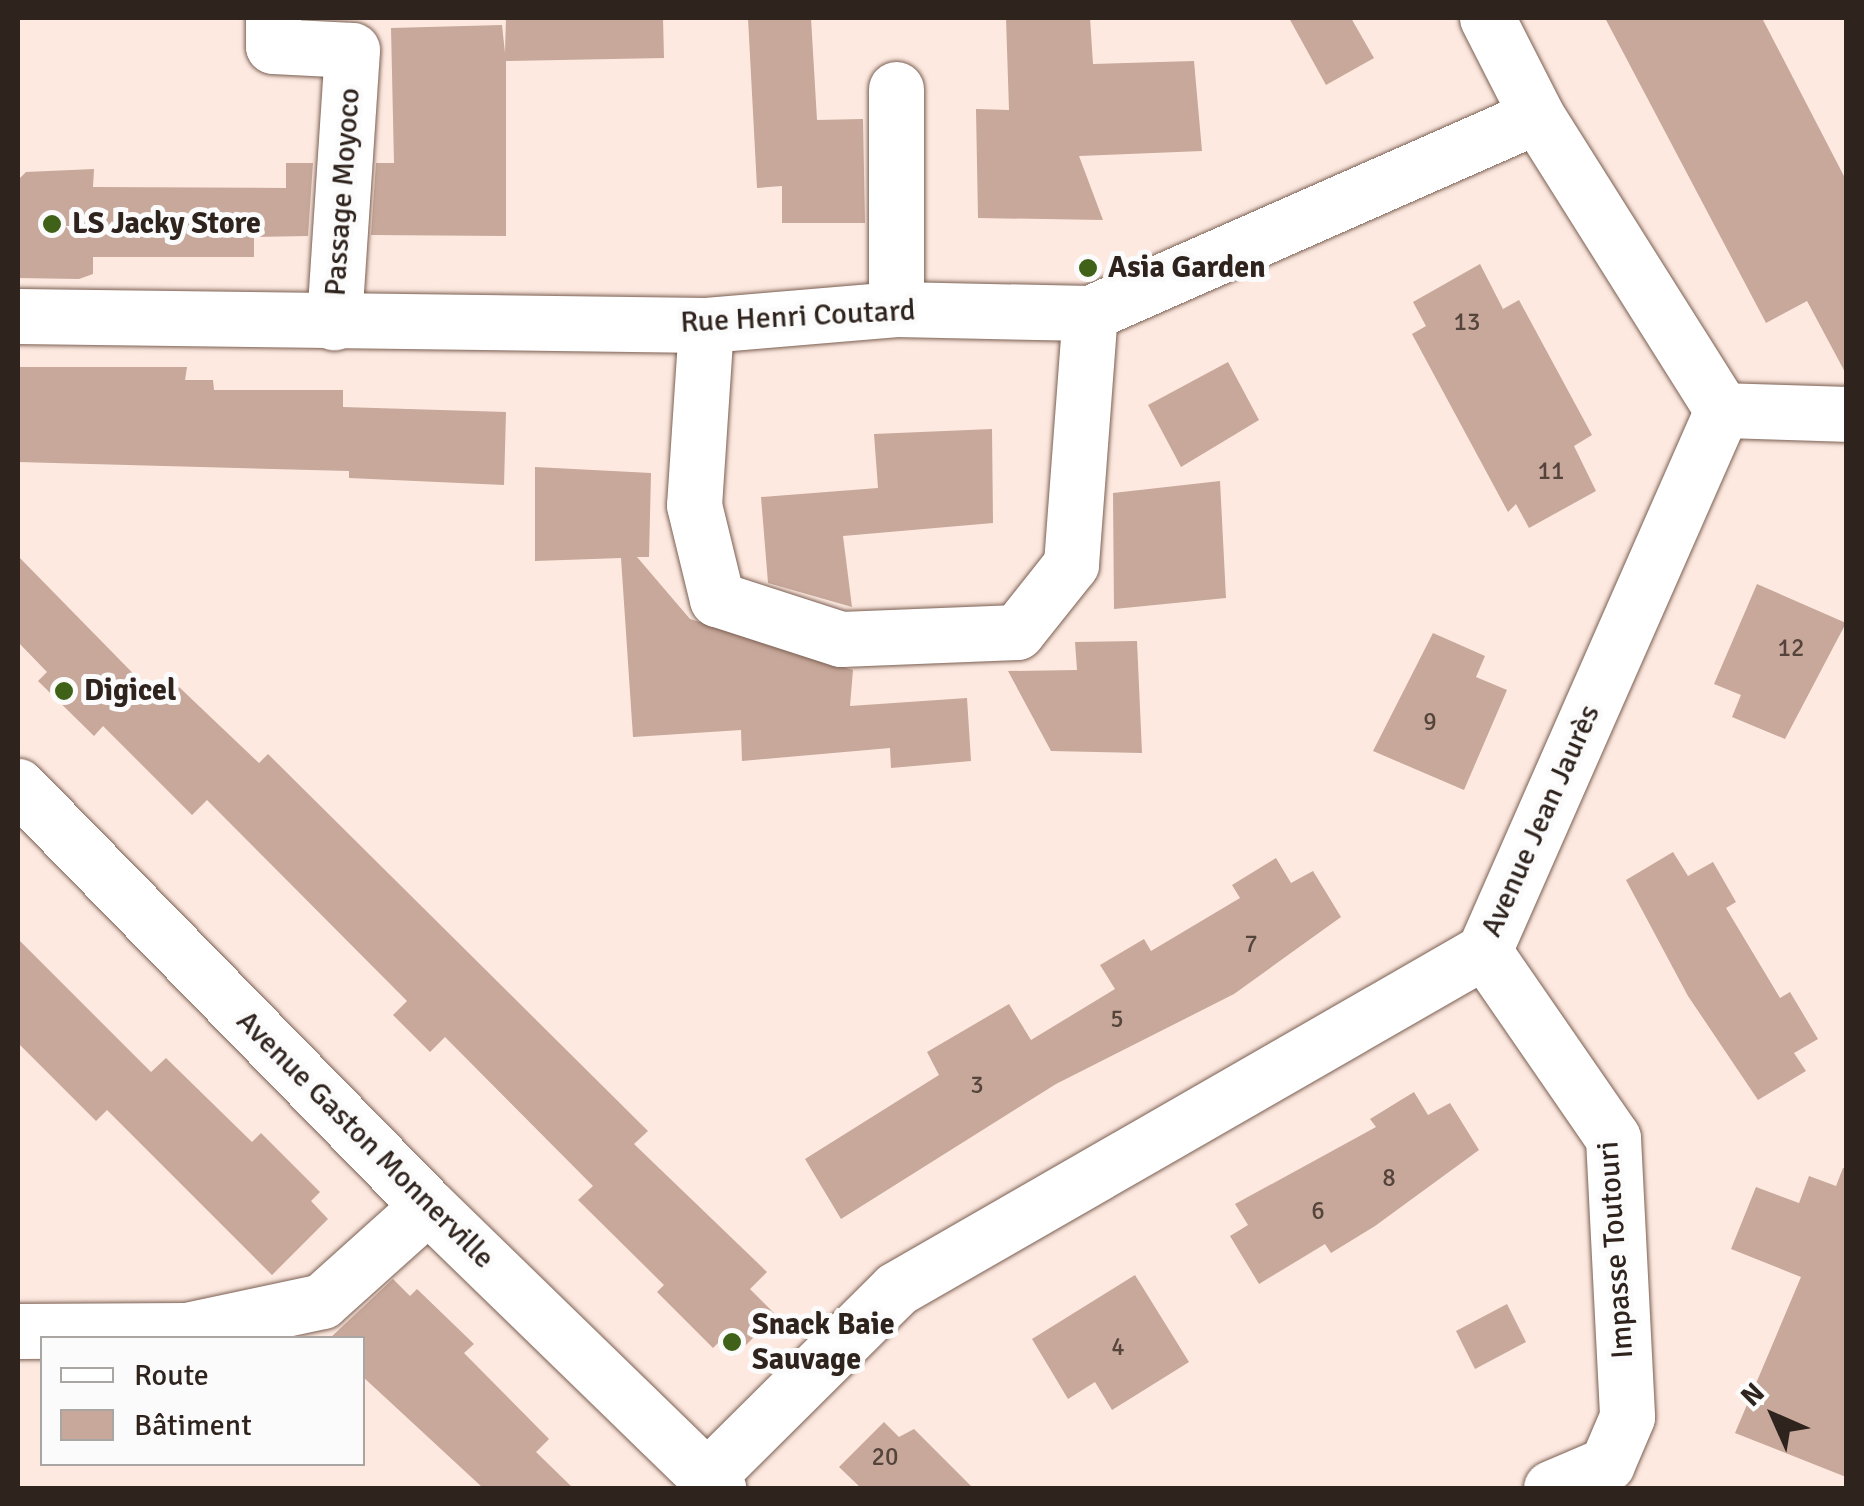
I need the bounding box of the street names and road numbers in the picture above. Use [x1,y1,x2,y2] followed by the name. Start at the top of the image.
[318,87,368,297] street label: Passage Moyoco
[679,293,917,341] street label: Rue Henri Coutard
[1474,699,1608,943] street label: Avenue Jean Jaurès
[229,1004,501,1276] street label: Avenue Gaston Monnerville
[1590,1140,1642,1360] street label: Impasse Toutouri

